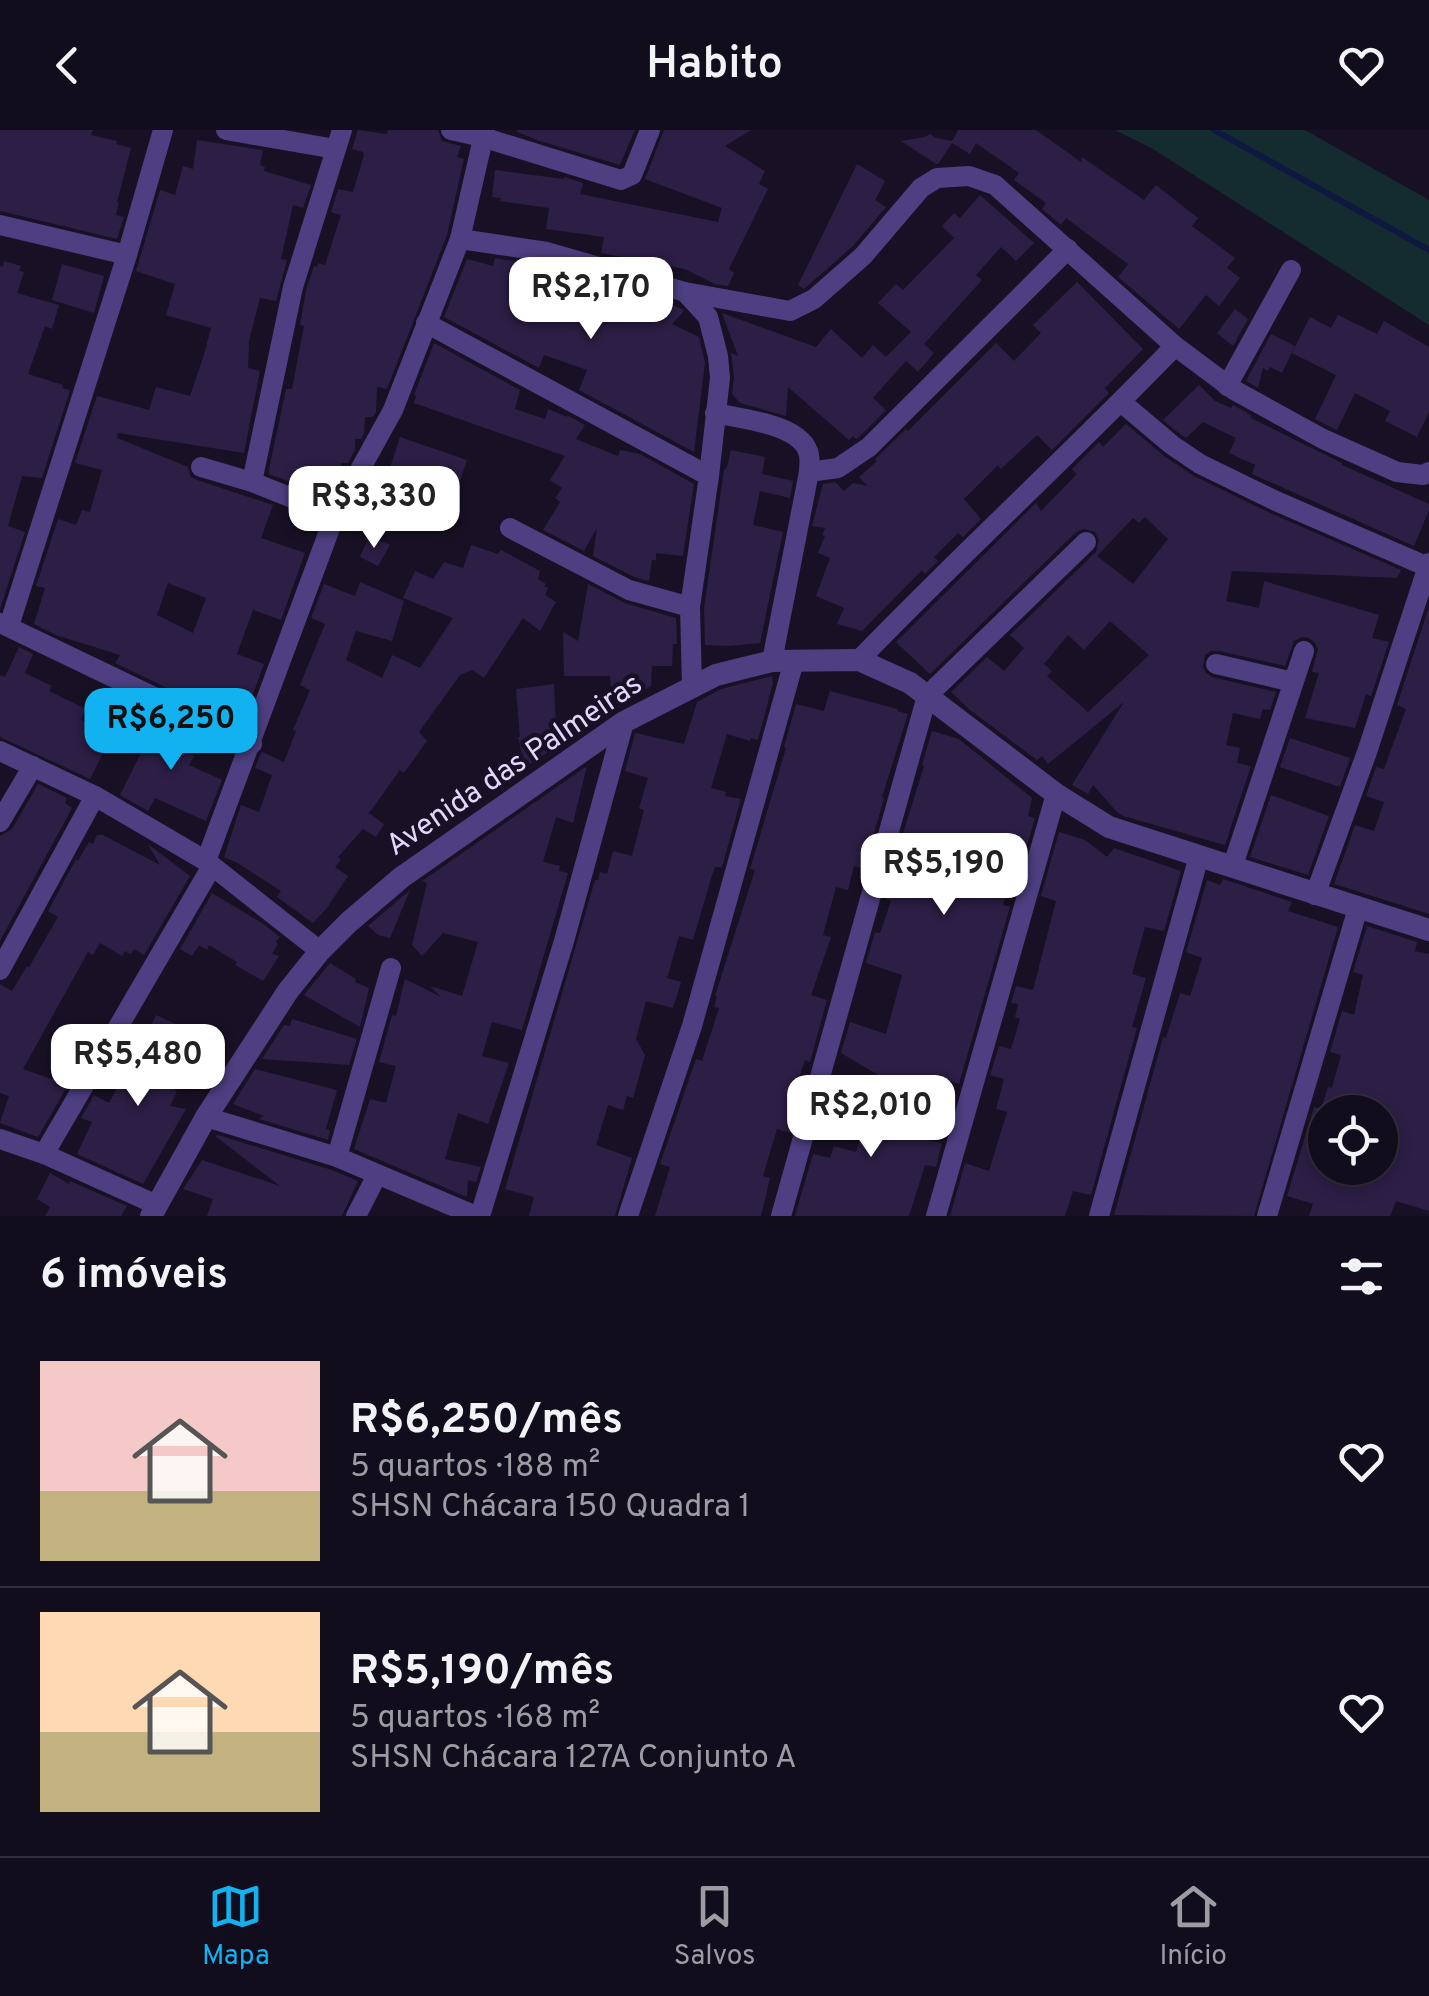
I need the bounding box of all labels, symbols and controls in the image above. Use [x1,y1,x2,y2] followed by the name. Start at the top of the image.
[646,37,783,94] text: Habito
[40,38,95,93] icon: back
[1334,38,1389,93] icon: heart
[499,257,683,342] pin: R$2,170
[531,269,651,309] text: R$2,170
[282,466,466,551] pin: R$3,330
[311,478,437,518] text: R$3,330
[380,667,650,865] street label: Avenida das Palmeiras
[79,688,263,773] pin: R$6,250
[106,700,236,740] text: R$6,250
[852,833,1036,918] pin: R$5,190
[883,845,1005,885] text: R$5,190
[46,1024,230,1109] pin: R$5,480
[73,1036,203,1076] text: R$5,480
[779,1075,963,1160] pin: R$2,010
[809,1087,933,1127] text: R$2,010
[1308,1095,1398,1185] map controls
[1308,1095,1398,1185] button: locate
[1334,1249,1389,1304] icon: filters
[40,1250,228,1303] text: 6 imóveis
[350,1395,623,1448] text: R$6,250/mês
[120,1401,240,1521] icon: home
[1334,1434,1389,1489] icon: heart
[350,1448,600,1488] text: 5 quartos · 188 m²
[350,1488,750,1528] text: SHSN Chácara 150 Quadra 1
[350,1646,614,1699] text: R$5,190/mês
[120,1652,240,1772] icon: home
[1334,1685,1389,1740] icon: heart
[350,1699,600,1739] text: 5 quartos · 168 m²
[350,1739,797,1779] text: SHSN Chácara 127A Conjunto A
[202,1879,270,1975] tab: Mapa
[674,1879,755,1975] tab: Salvos
[1159,1879,1227,1975] tab: Início

